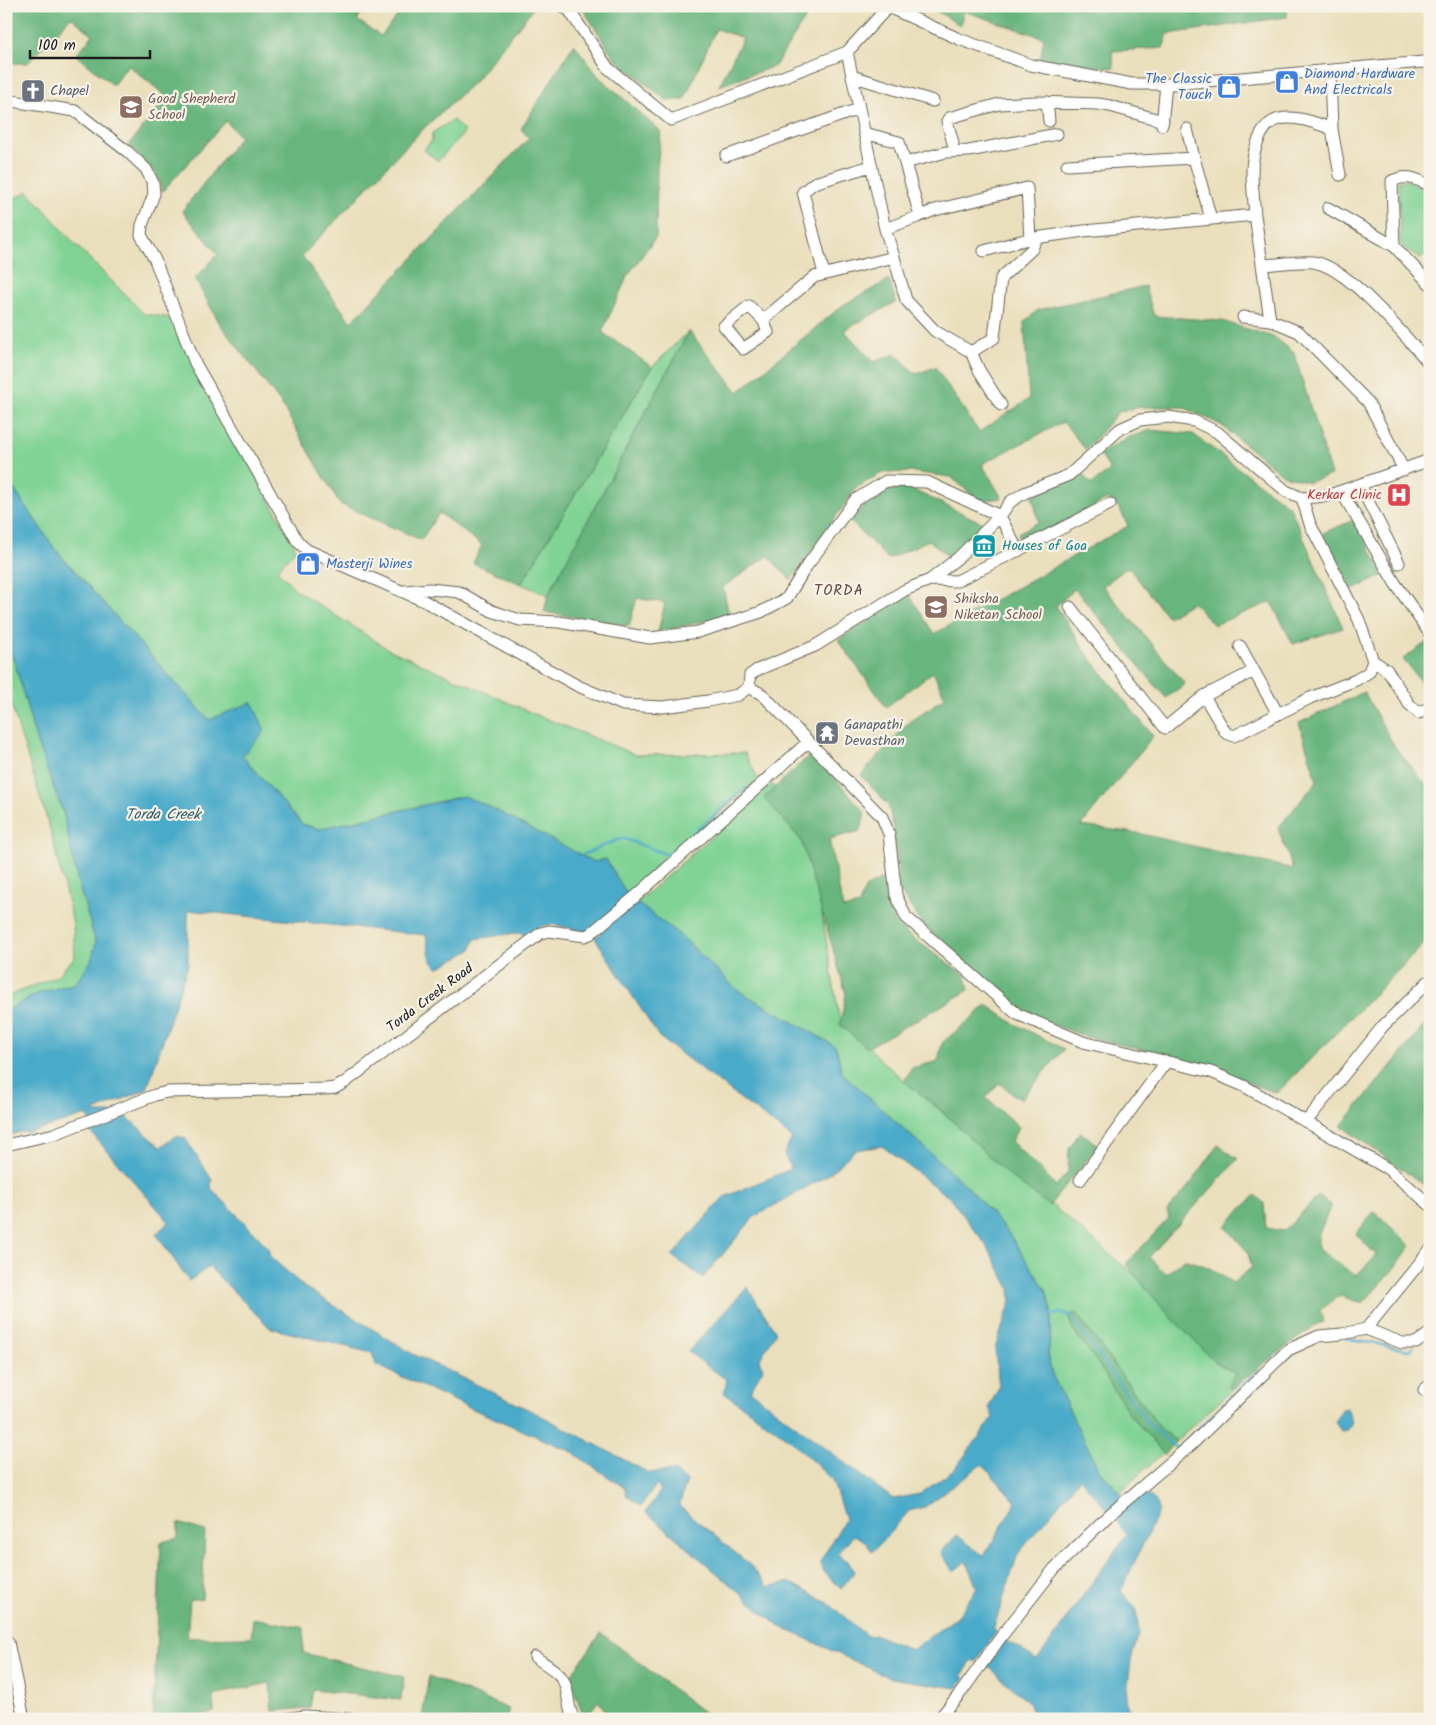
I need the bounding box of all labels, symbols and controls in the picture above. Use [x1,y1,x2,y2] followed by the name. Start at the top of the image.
[30,28,150,60] scale bar
[38,34,76,58] text: 100 m
[1304,63,1416,101] place label: Diamond Hardware And Electricals
[1145,68,1212,106] place label: The Classic Touch
[1274,69,1300,95] shop icon: Diamond Hardware And Electricals
[1216,74,1242,100] shop icon: The Classic Touch
[20,78,46,104] church icon: Chapel
[50,80,89,102] place label: Chapel
[148,88,236,126] place label: Good Shepherd School
[118,94,144,120] school or university icon: Good Shepherd School
[1386,482,1412,508] hospital icon: Kerkar Clinic
[1307,484,1382,506] place label: Kerkar Clinic
[971,533,997,559] museum icon: Houses of Goa
[1002,535,1087,557] place label: Houses of Goa
[295,551,321,577] shop icon: Masterji Wines
[326,553,412,575] place label: Masterji Wines
[814,579,864,603] district label: TORDA
[954,588,1043,626] place label: Shiksha Niketan School
[923,594,949,620] school or university icon: Shiksha Niketan School
[844,714,905,752] place label: Ganapathi Devasthan
[814,720,840,746] temple icon: Ganapathi Devasthan
[126,803,202,827] water label: Torda Creek
[382,957,479,1038] street label: Torda Creek Road

